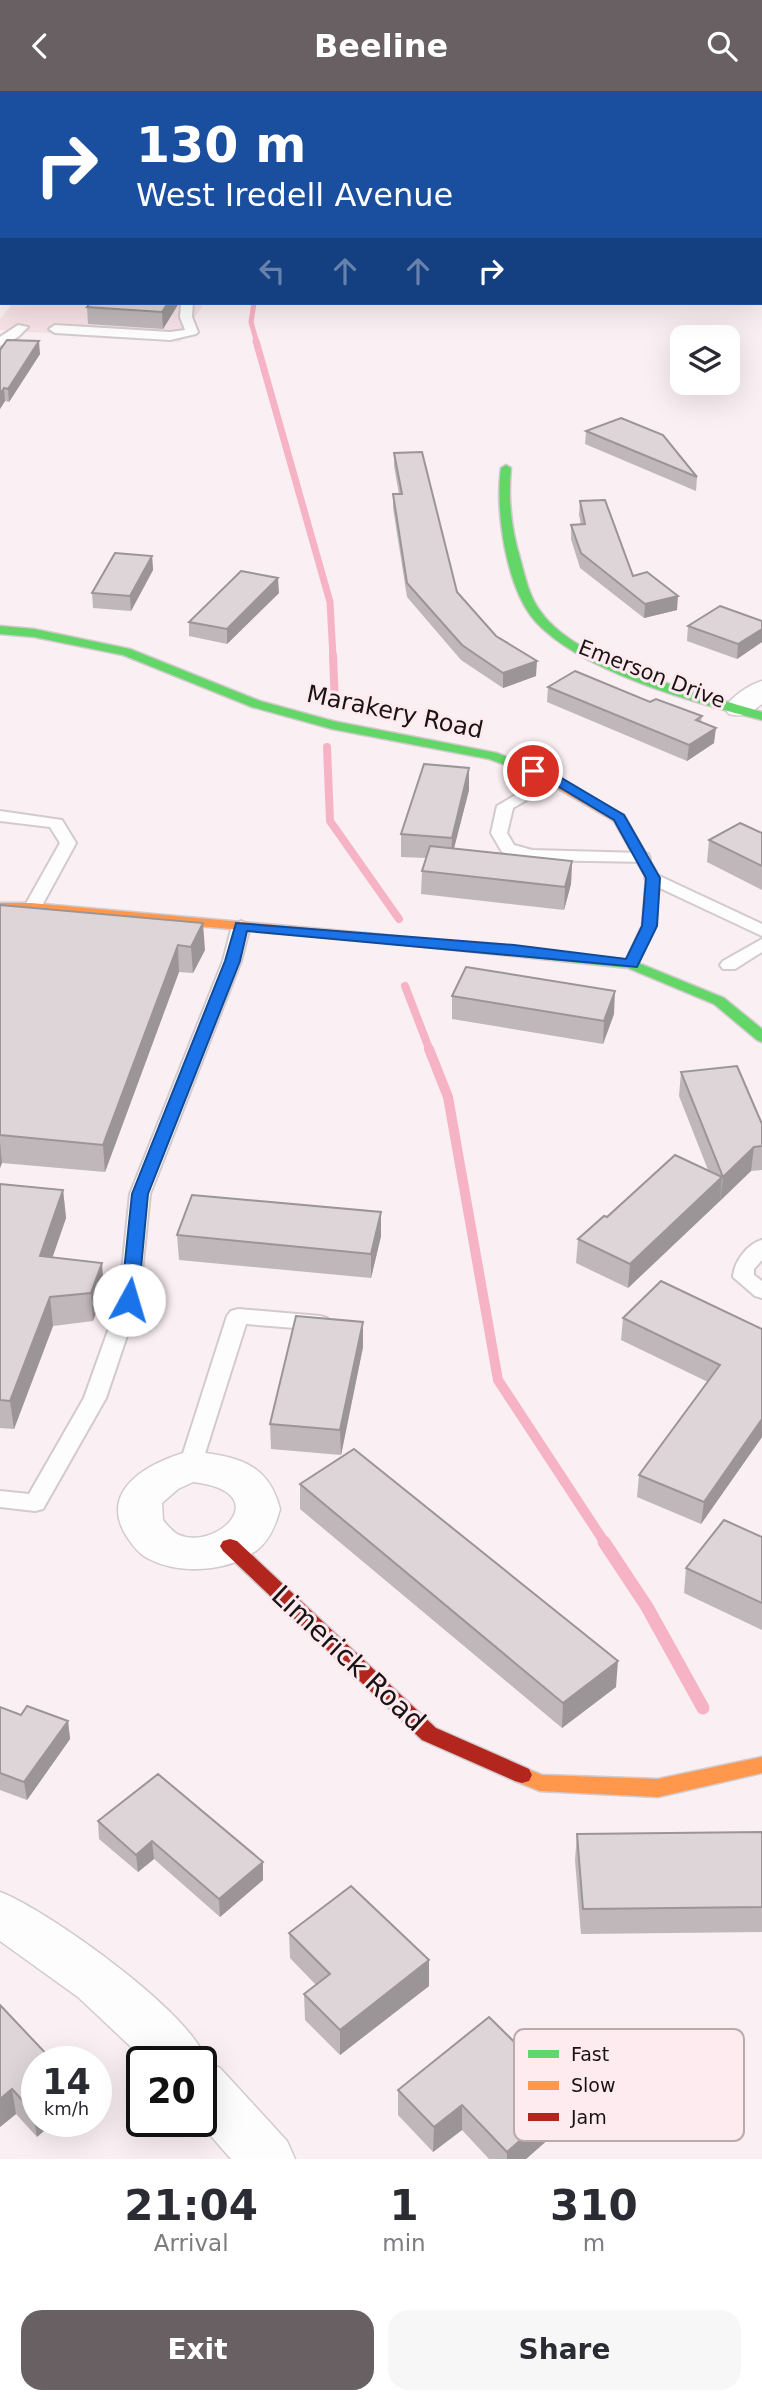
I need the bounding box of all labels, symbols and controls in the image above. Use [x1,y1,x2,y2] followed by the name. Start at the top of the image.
[21,27,59,65] icon: back
[314,27,448,65] text: Beeline
[703,27,741,65] icon: search
[136,117,306,174] text: 130 m
[21,119,112,210] icon: right
[136,176,453,214] text: West Iredell Avenue
[253,252,291,290] icon: left
[326,252,364,290] icon: ahead
[399,252,437,290] icon: ahead
[472,252,510,290] icon: right
[670,325,740,395] map controls
[670,325,740,395] button: layers
[575,635,729,713] street label: Emerson Drive
[304,680,486,744] street label: Marakery Road
[503,741,563,801] pin
[514,752,552,790] icon: arrive
[92,1263,166,1337] position arrow
[265,1579,432,1738] street label: Limerick Road
[514,2029,744,2141] legend
[571,2043,609,2065] text: Fast
[126,2046,217,2137] speed limit sign: 20
[42,2062,91,2102] text: 14
[571,2074,616,2096] text: Slow
[44,2098,89,2119] text: km/h
[570,2106,607,2128] text: Jam
[124,2181,258,2230] text: 21:04
[389,2181,419,2230] text: 1
[550,2181,638,2230] text: 310
[154,2230,229,2256] text: Arrival
[382,2230,426,2256] text: min
[583,2230,605,2256] text: m
[21,2310,374,2390] button: Exit
[388,2310,741,2390] button: Share

